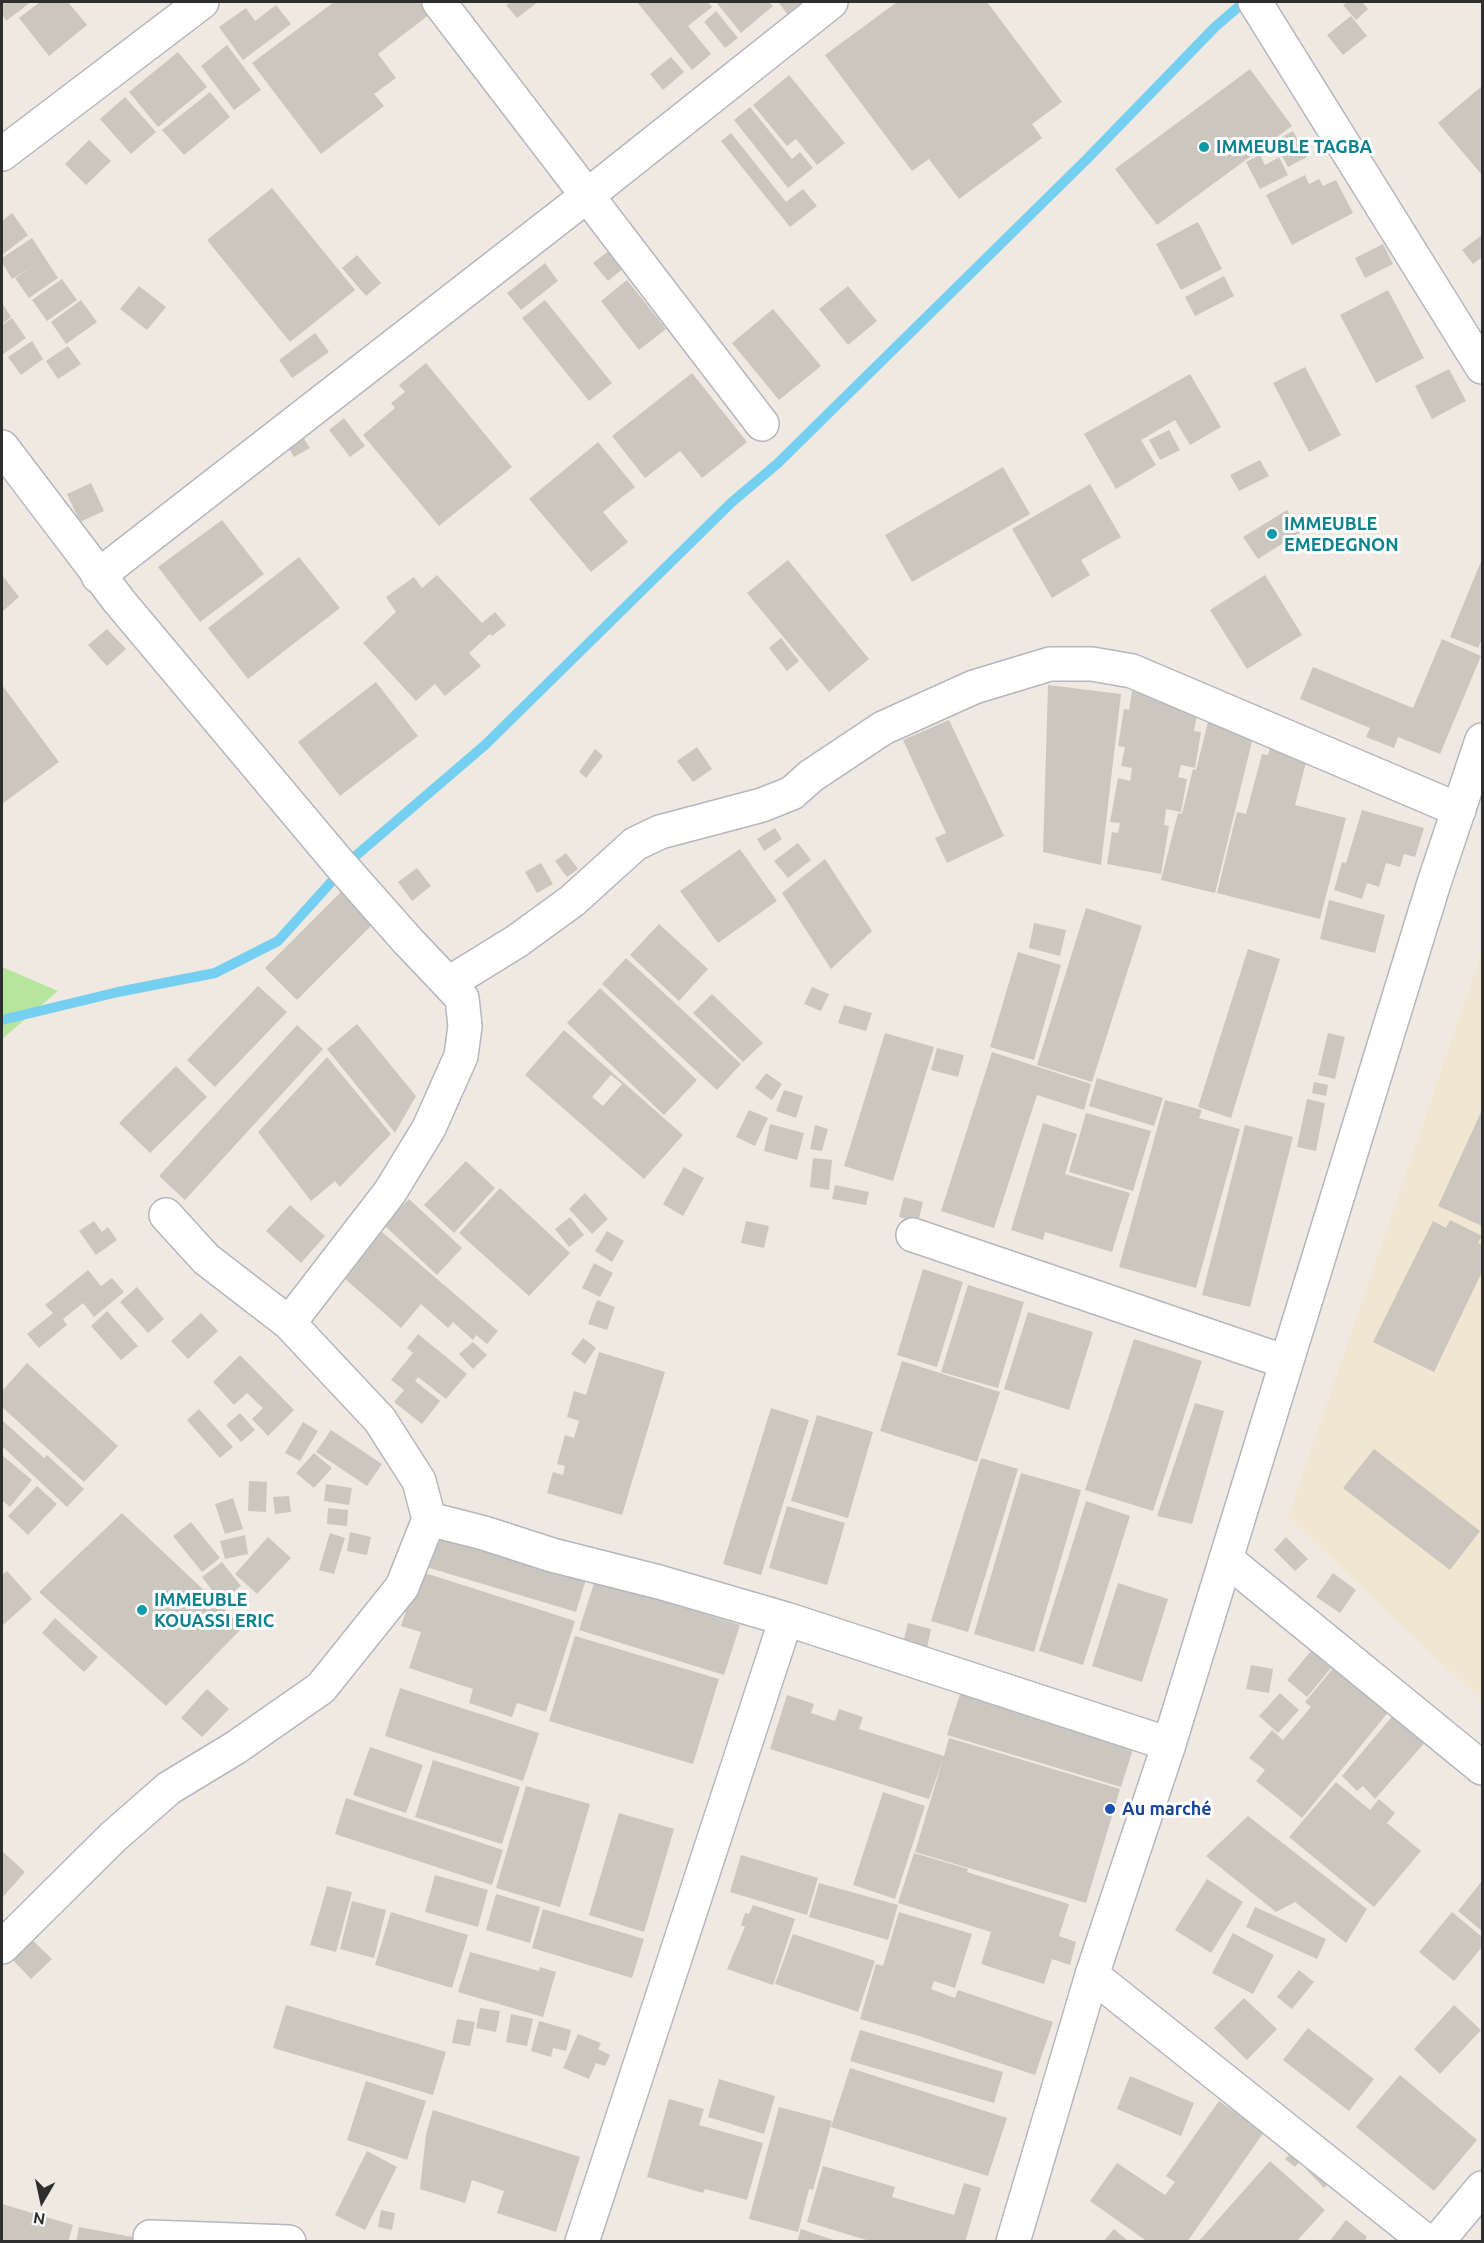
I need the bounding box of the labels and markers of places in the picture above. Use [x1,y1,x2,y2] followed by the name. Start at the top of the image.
[1216,136,1372,158] place label: IMMEUBLE TAGBA
[1197,140,1211,154] marker: IMMEUBLE TAGBA
[1284,513,1399,556] place label: IMMEUBLE EMEDEGNON
[1265,527,1279,541] marker: IMMEUBLE EMEDEGNON
[154,1589,274,1632] place label: IMMEUBLE KOUASSI ERIC
[135,1603,149,1617] marker: IMMEUBLE KOUASSI ERIC
[1122,1798,1212,1820] place label: Au marché
[1103,1802,1117,1816] marker: Au marché

